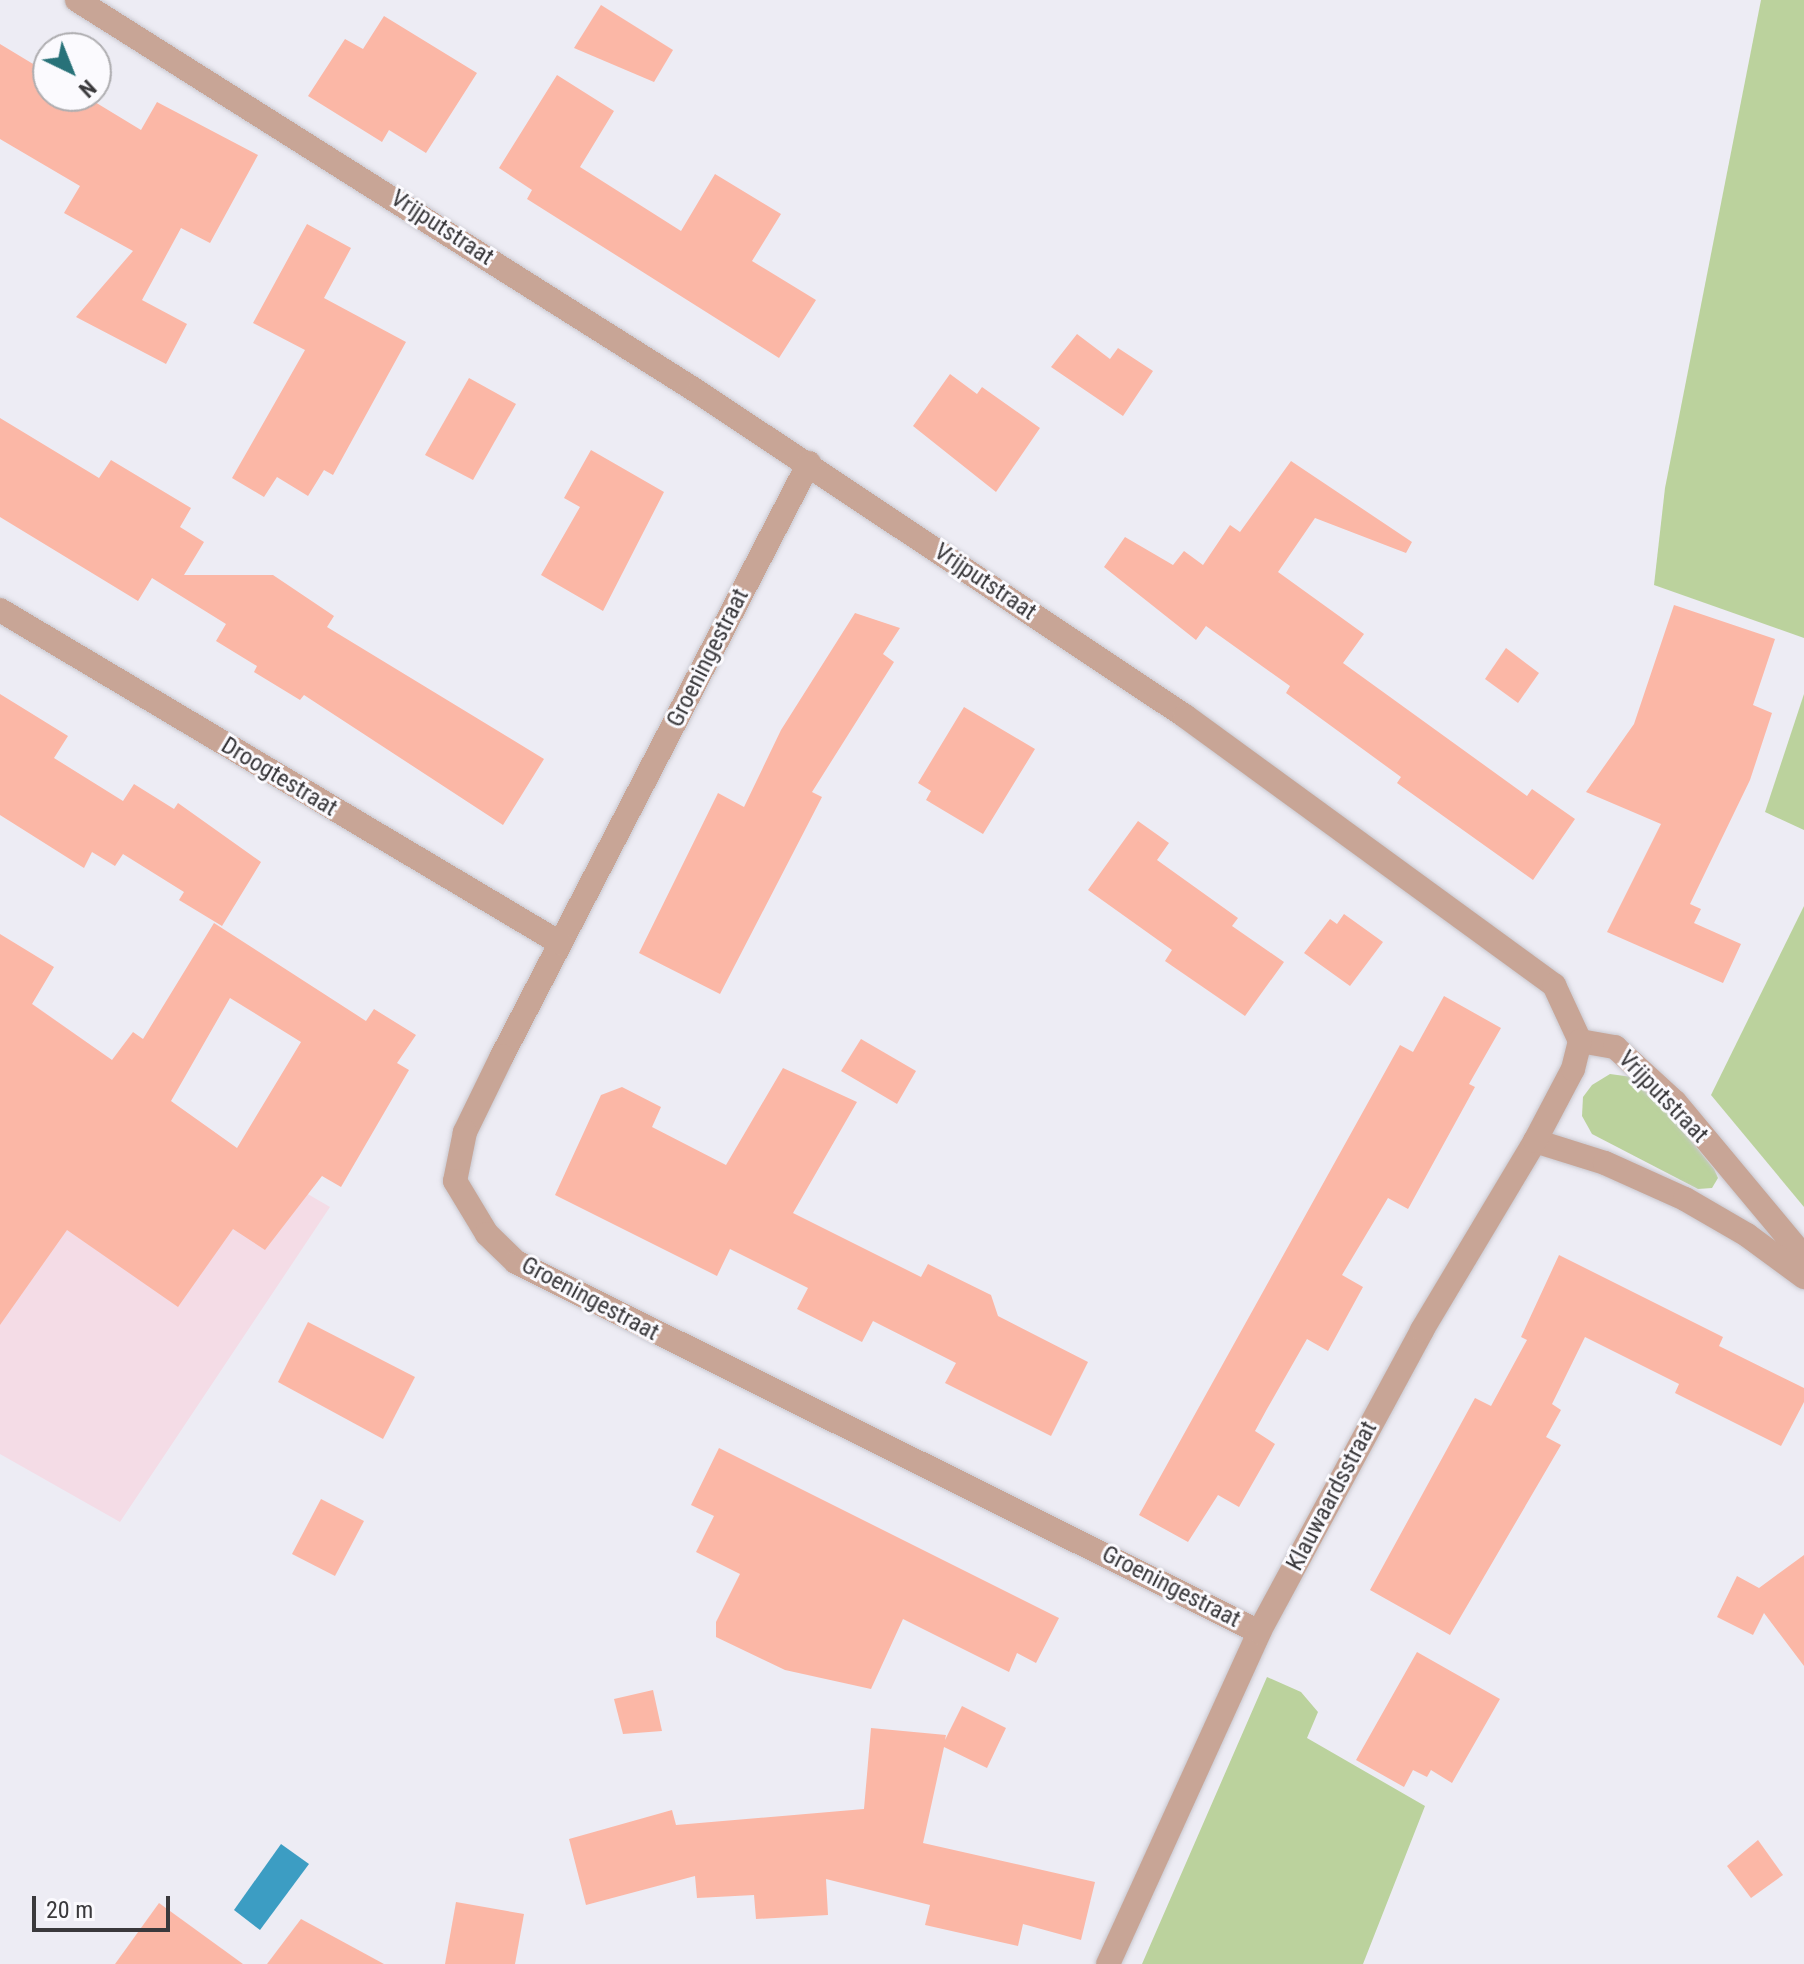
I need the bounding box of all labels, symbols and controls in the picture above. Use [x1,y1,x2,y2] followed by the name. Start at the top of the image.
[32,32,112,112] north arrow
[74,75,101,102] text: N
[385,184,499,272] street label: Vrijputstraat
[929,537,1041,627] street label: Vrijputstraat
[661,584,755,732] street label: Groeningestraat
[216,731,342,823] street label: Droogtestraat
[1612,1045,1714,1149] street label: Vrijputstraat
[516,1251,664,1347] street label: Groeningestraat
[1281,1416,1383,1576] street label: Klauwaardsstraat
[1097,1540,1245,1634] street label: Groeningestraat
[36,1880,174,1930] scale bar
[46,1896,93,1924] text: 20 m

